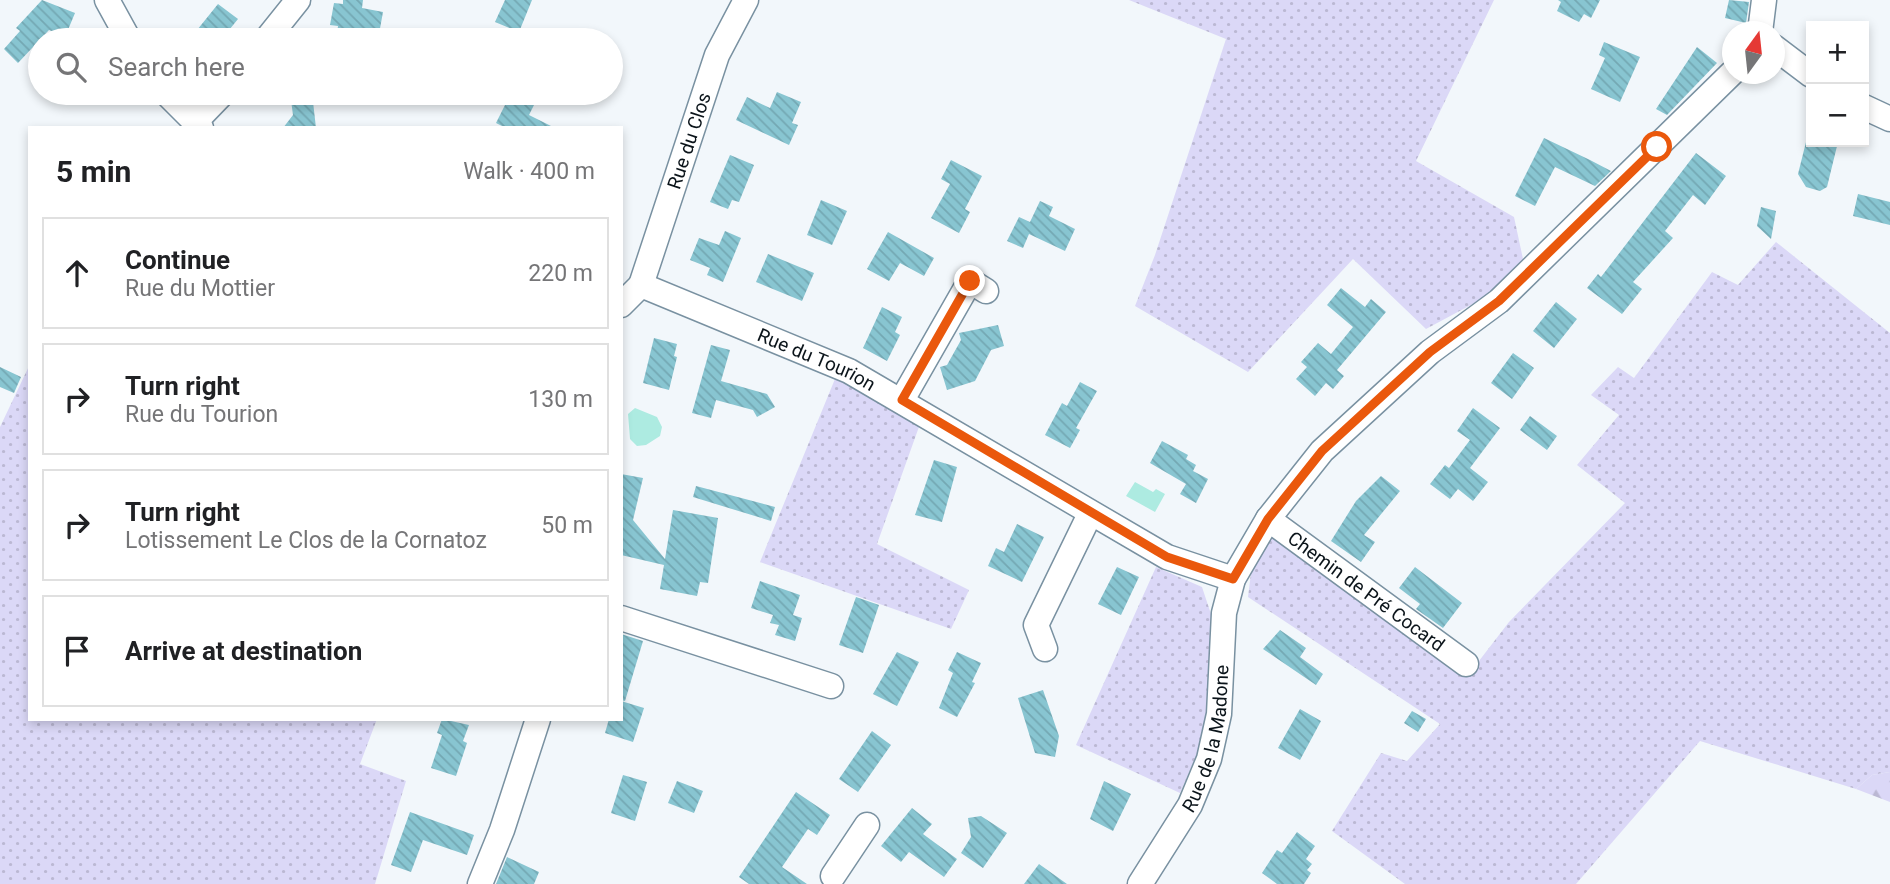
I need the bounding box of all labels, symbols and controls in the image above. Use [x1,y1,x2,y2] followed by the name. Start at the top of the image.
[1722,21,1785,84] north arrow
[1806,21,1869,147] map controls
[1806,21,1869,84] button: +
[28,28,623,105] search box
[52,48,90,86] icon: search
[108,52,245,82] text: Search here
[1806,84,1869,147] button: −
[662,89,716,192] street label: Rue du Clos
[1641,131,1672,162] route start
[56,154,131,189] text: 5 min
[463,158,595,185] text: Walk · 400 m
[125,245,230,275] text: Continue
[58,254,96,292] icon: ahead
[528,260,593,287] text: 220 m
[954,265,985,296] route end
[125,275,275,302] text: Rue du Mottier
[754,323,880,396] street label: Rue du Tourion
[125,371,240,401] text: Turn right
[58,380,96,418] icon: right
[528,386,593,413] text: 130 m
[125,401,278,428] text: Rue du Tourion
[125,497,240,527] text: Turn right
[58,506,96,544] icon: right
[541,512,593,539] text: 50 m
[125,527,487,554] text: Lotissement Le Clos de la Cornatoz
[1283,527,1449,656] street label: Chemin de Pré Cocard
[58,632,96,670] icon: arrive
[125,636,362,666] text: Arrive at destination
[1177,664,1233,817] street label: Rue de la Madone

